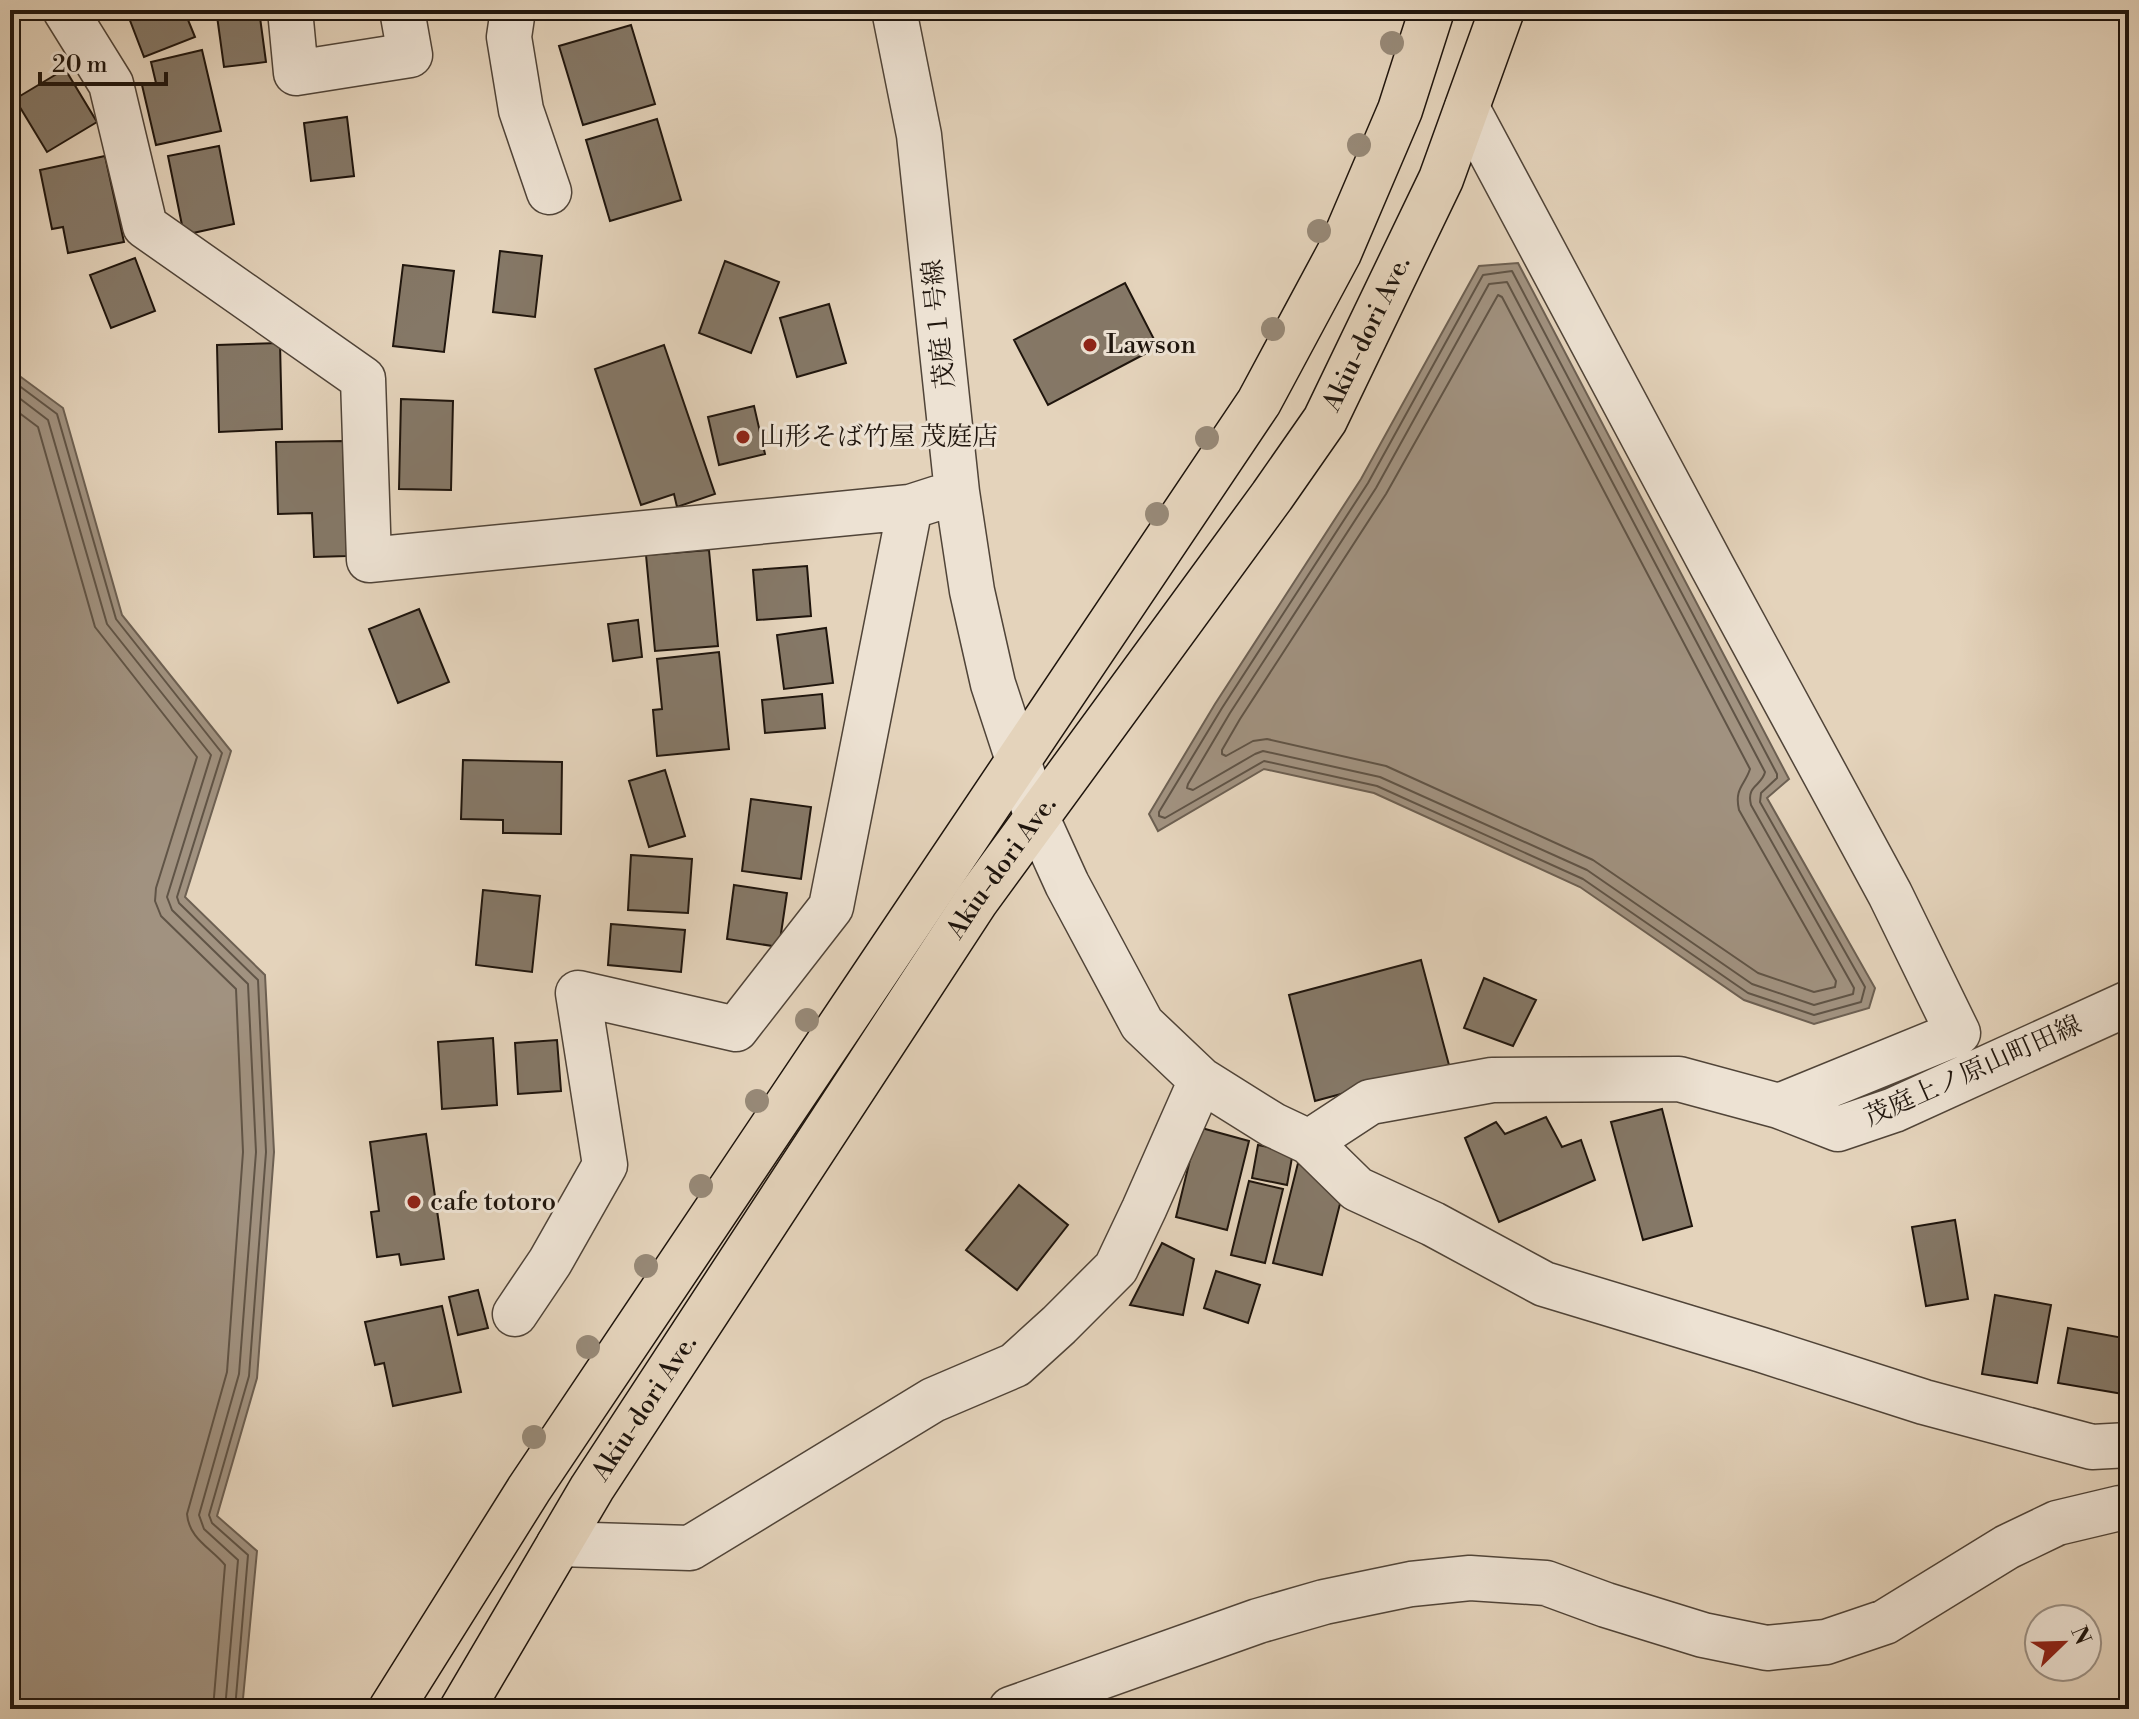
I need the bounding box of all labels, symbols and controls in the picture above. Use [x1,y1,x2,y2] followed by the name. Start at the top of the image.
[40,36,166,86] scale bar
[52,50,108,80] text: 20 m
[1315,251,1418,417] street label: Akiu-dori Ave.
[916,258,962,390] street label: 茂庭１号線
[1106,329,1196,361] place label: Lawson
[1081,336,1099,354] marker: Lawson
[759,421,998,453] place label: 山形そば竹屋 茂庭店
[734,428,752,446] marker: 山形そば竹屋 茂庭店
[939,790,1063,946] street label: Akiu-dori Ave.
[1860,1009,2086,1133] street label: 茂庭上ノ原山町田線
[430,1186,556,1218] place label: cafe totoro
[405,1193,423,1211] marker: cafe totoro
[584,1329,704,1488] street label: Akiu-dori Ave.
[2023,1603,2103,1683] north arrow
[2064,1622,2096,1650] text: N

